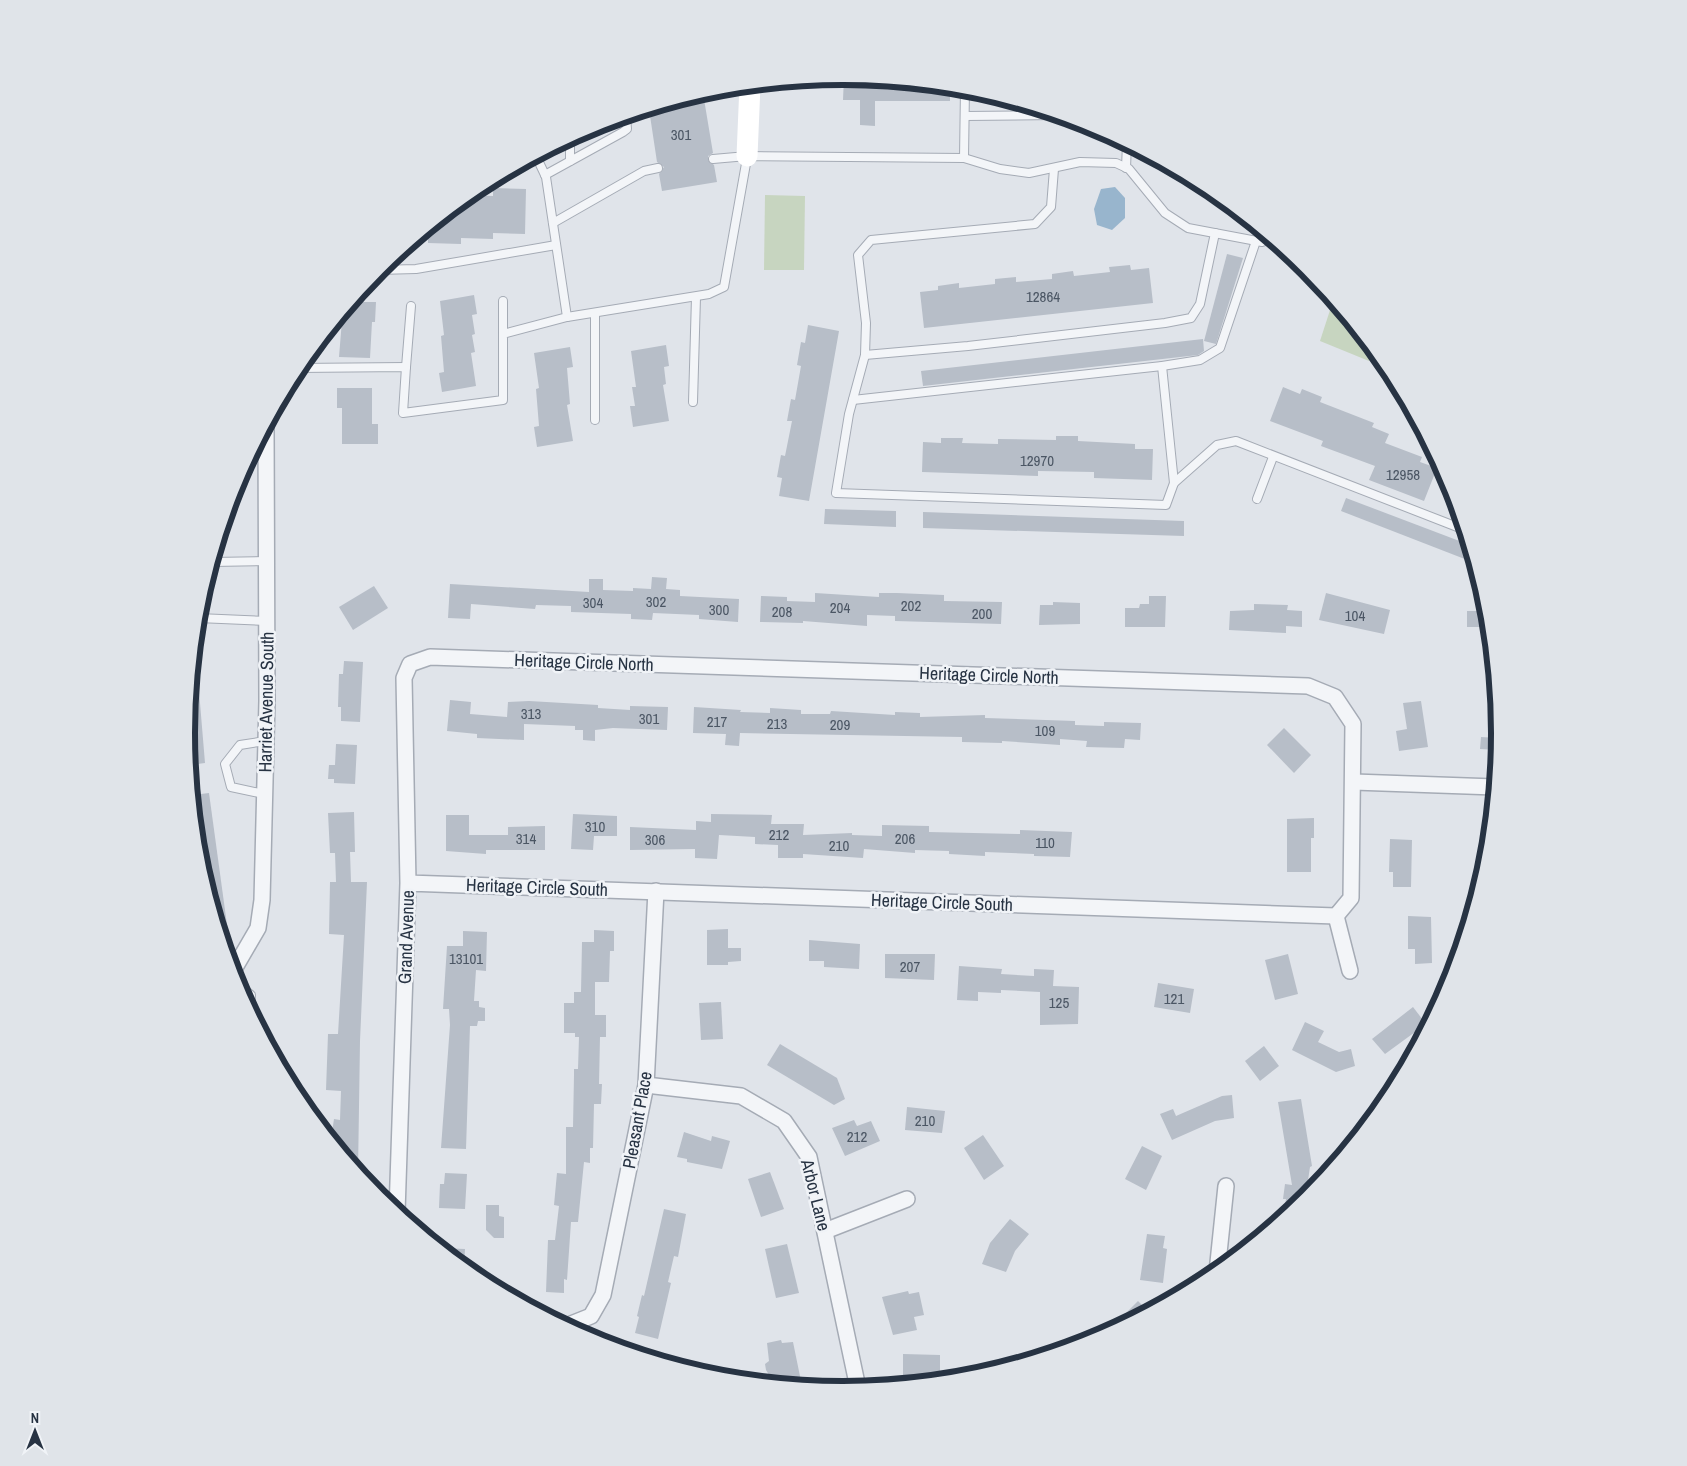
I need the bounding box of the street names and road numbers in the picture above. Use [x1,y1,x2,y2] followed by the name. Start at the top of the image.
[252,631,280,773] street label: Harriet Avenue South
[514,647,654,677] street label: Heritage Circle North
[919,660,1059,690] street label: Heritage Circle North
[466,872,608,902] street label: Heritage Circle South
[871,887,1013,917] street label: Heritage Circle South
[392,890,420,984] street label: Grand Avenue
[616,1069,658,1171] street label: Pleasant Place
[795,1156,837,1233] street label: Arbor Lane

